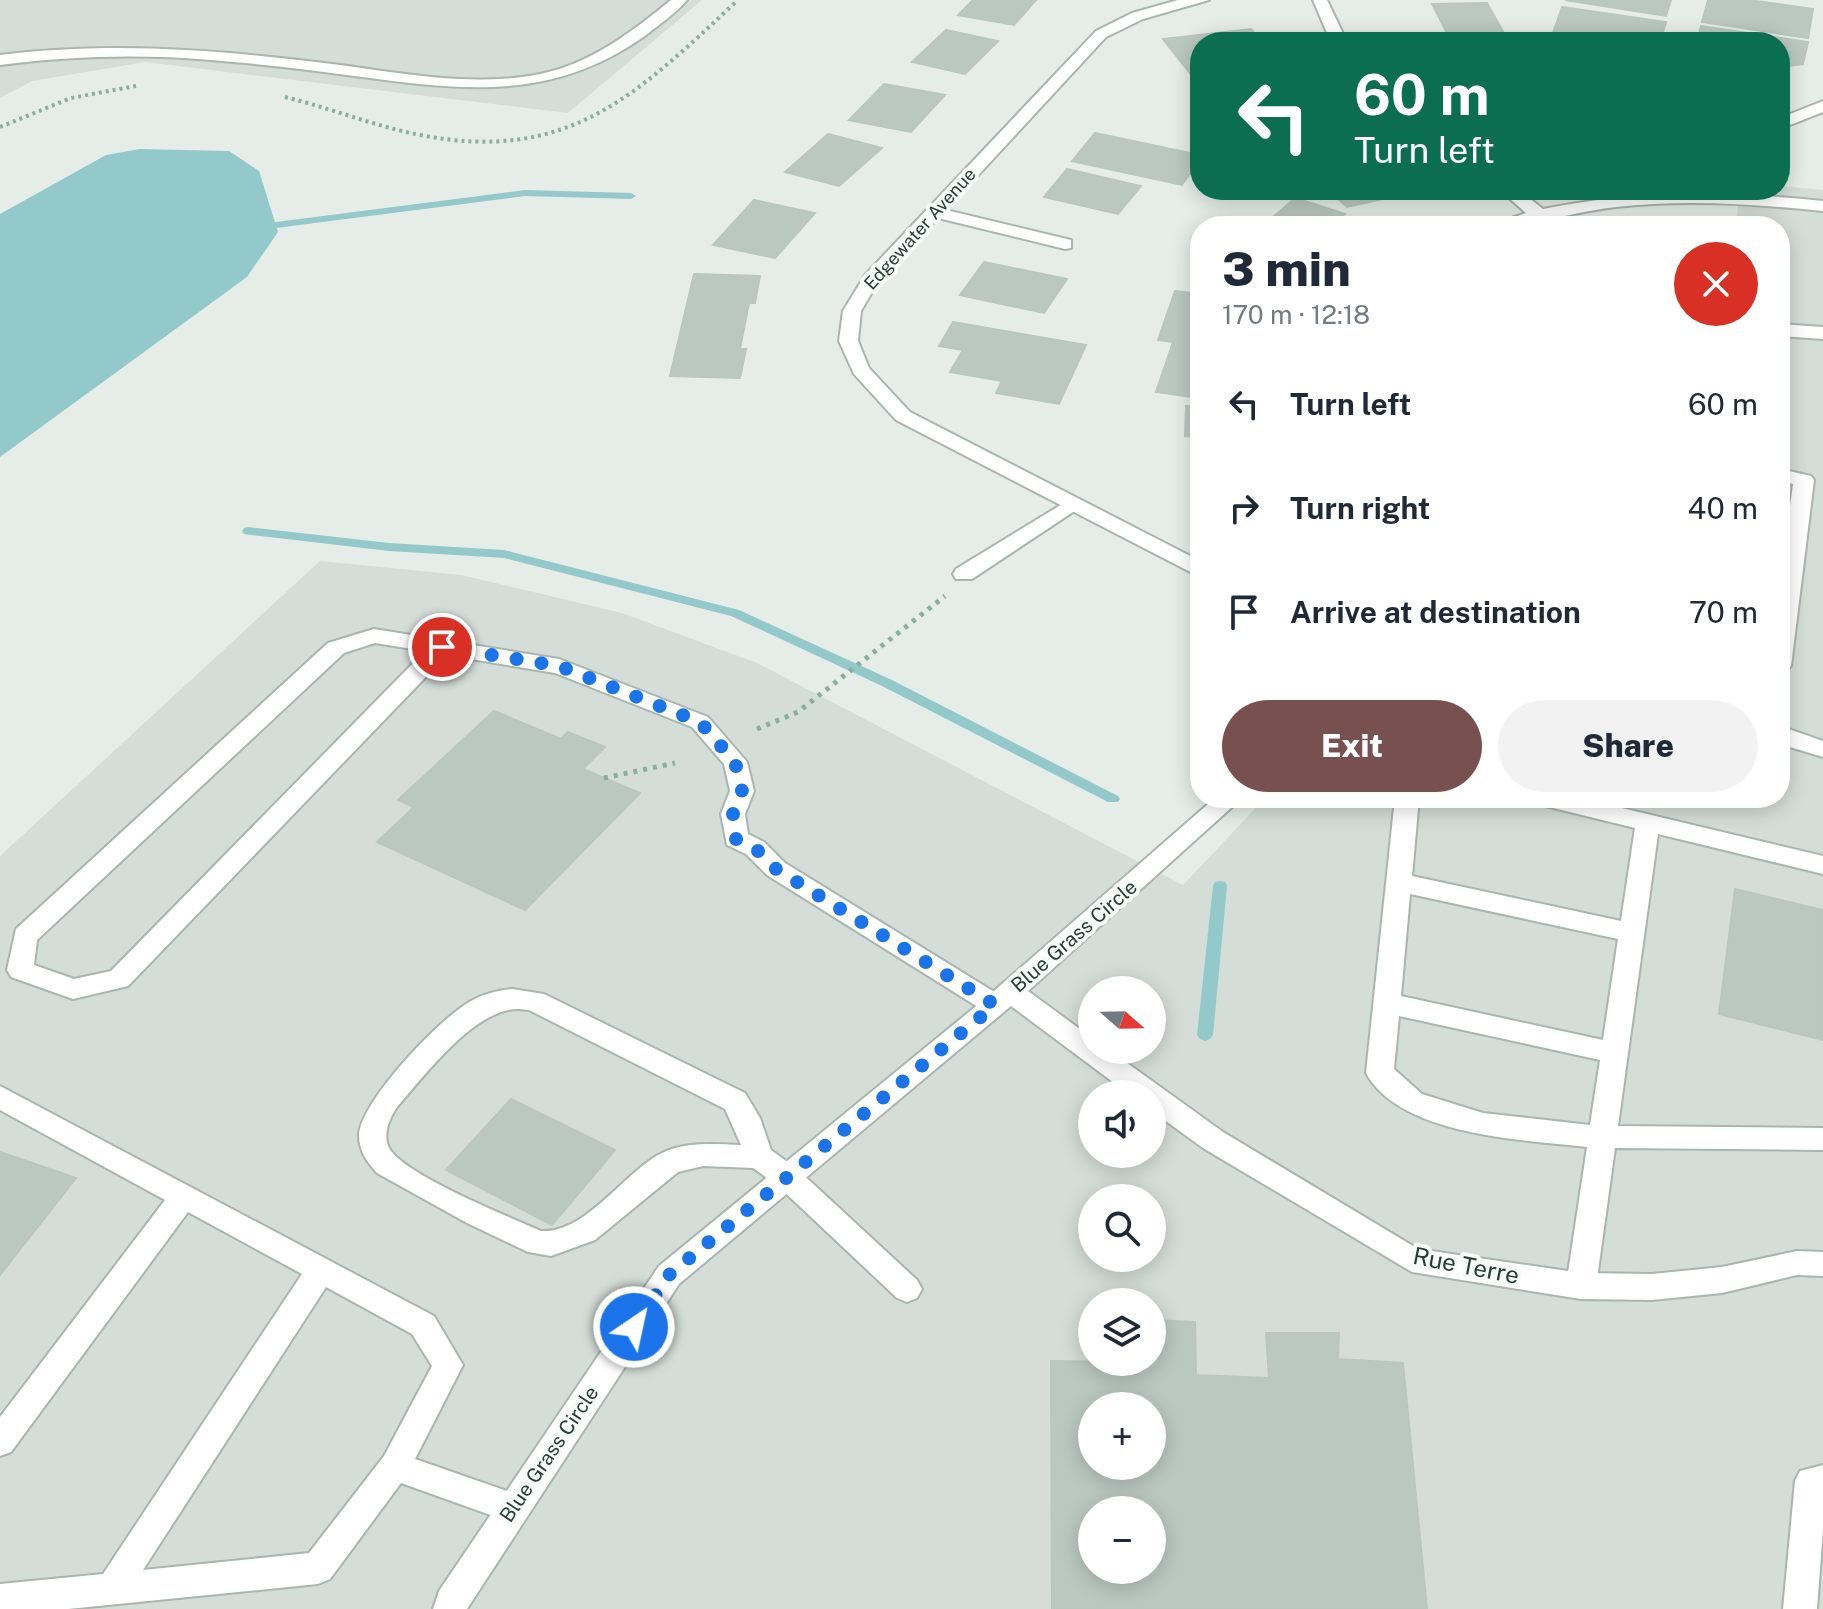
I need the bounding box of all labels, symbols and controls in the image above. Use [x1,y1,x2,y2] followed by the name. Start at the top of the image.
[1354,62,1490,128] text: 60 m
[1222,64,1326,168] icon: left
[1354,129,1495,171] text: Turn left
[860,164,980,294] street label: Edgewater Avenue
[1222,240,1351,297] text: 3 min
[1674,242,1758,326] button: close
[1222,299,1370,330] text: 170 m · 12:18
[1222,382,1266,426] icon: left
[1290,386,1411,422] text: Turn left
[1688,386,1758,422] text: 60 m
[1222,486,1266,530] icon: right
[1290,490,1430,526] text: Turn right
[1688,490,1758,526] text: 40 m
[1222,590,1266,634] icon: arrive
[1290,594,1581,630] text: Arrive at destination
[1689,594,1758,630] text: 70 m
[408,613,476,681] pin
[420,625,464,669] icon: arrive
[1222,700,1482,792] button: Exit
[1498,700,1758,792] button: Share
[1006,875,1142,997] street label: Blue Grass Circle
[1078,976,1166,1064] north arrow
[1078,976,1166,1584] map controls
[1078,1080,1166,1168] button: sound
[1078,1184,1166,1272] button: search
[1411,1241,1522,1289] street label: Rue Terre
[592,1285,676,1369] position arrow
[1078,1288,1166,1376] button: layers
[495,1381,603,1527] street label: Blue Grass Circle
[1078,1392,1166,1480] button: +
[1078,1496,1166,1584] button: −

